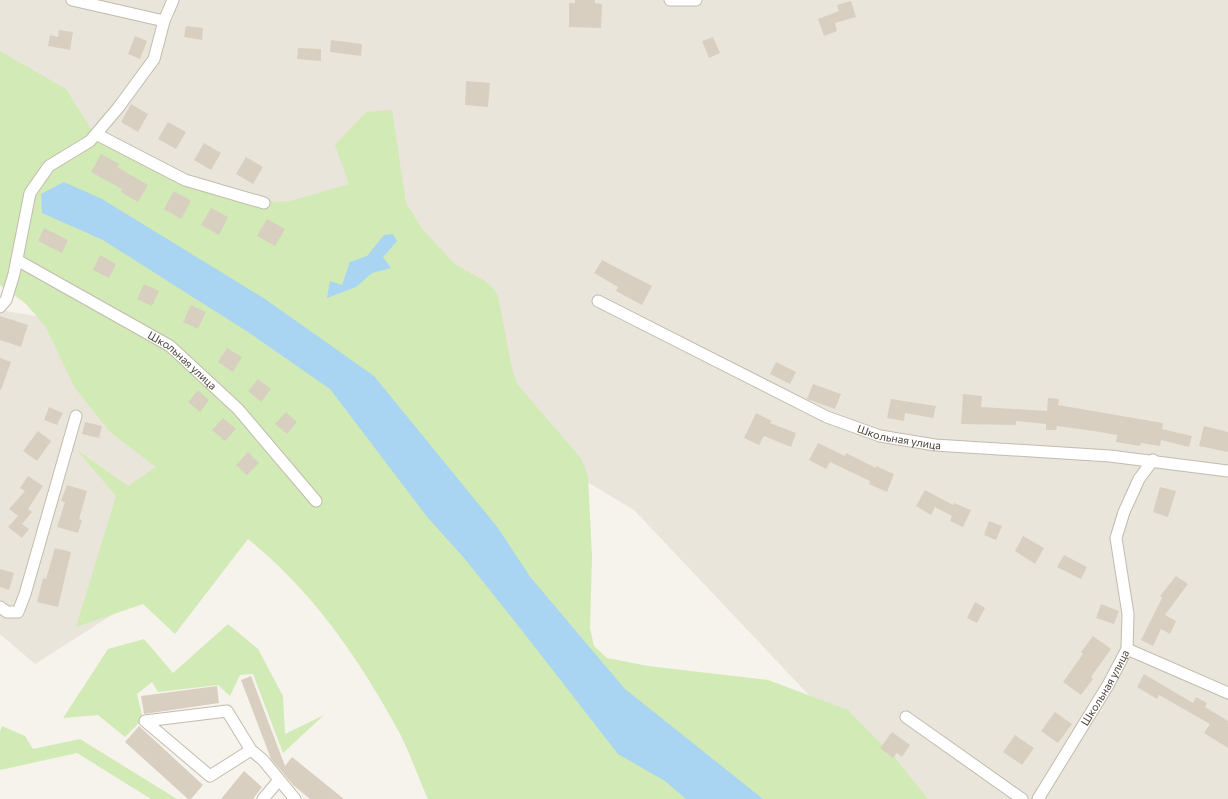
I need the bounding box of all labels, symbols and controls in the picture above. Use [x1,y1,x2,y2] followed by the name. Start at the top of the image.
[146,328,220,392] street label: Школьная улица
[856,421,942,451] street label: Школьная улица
[1078,647,1132,728] street label: Школьная улица

